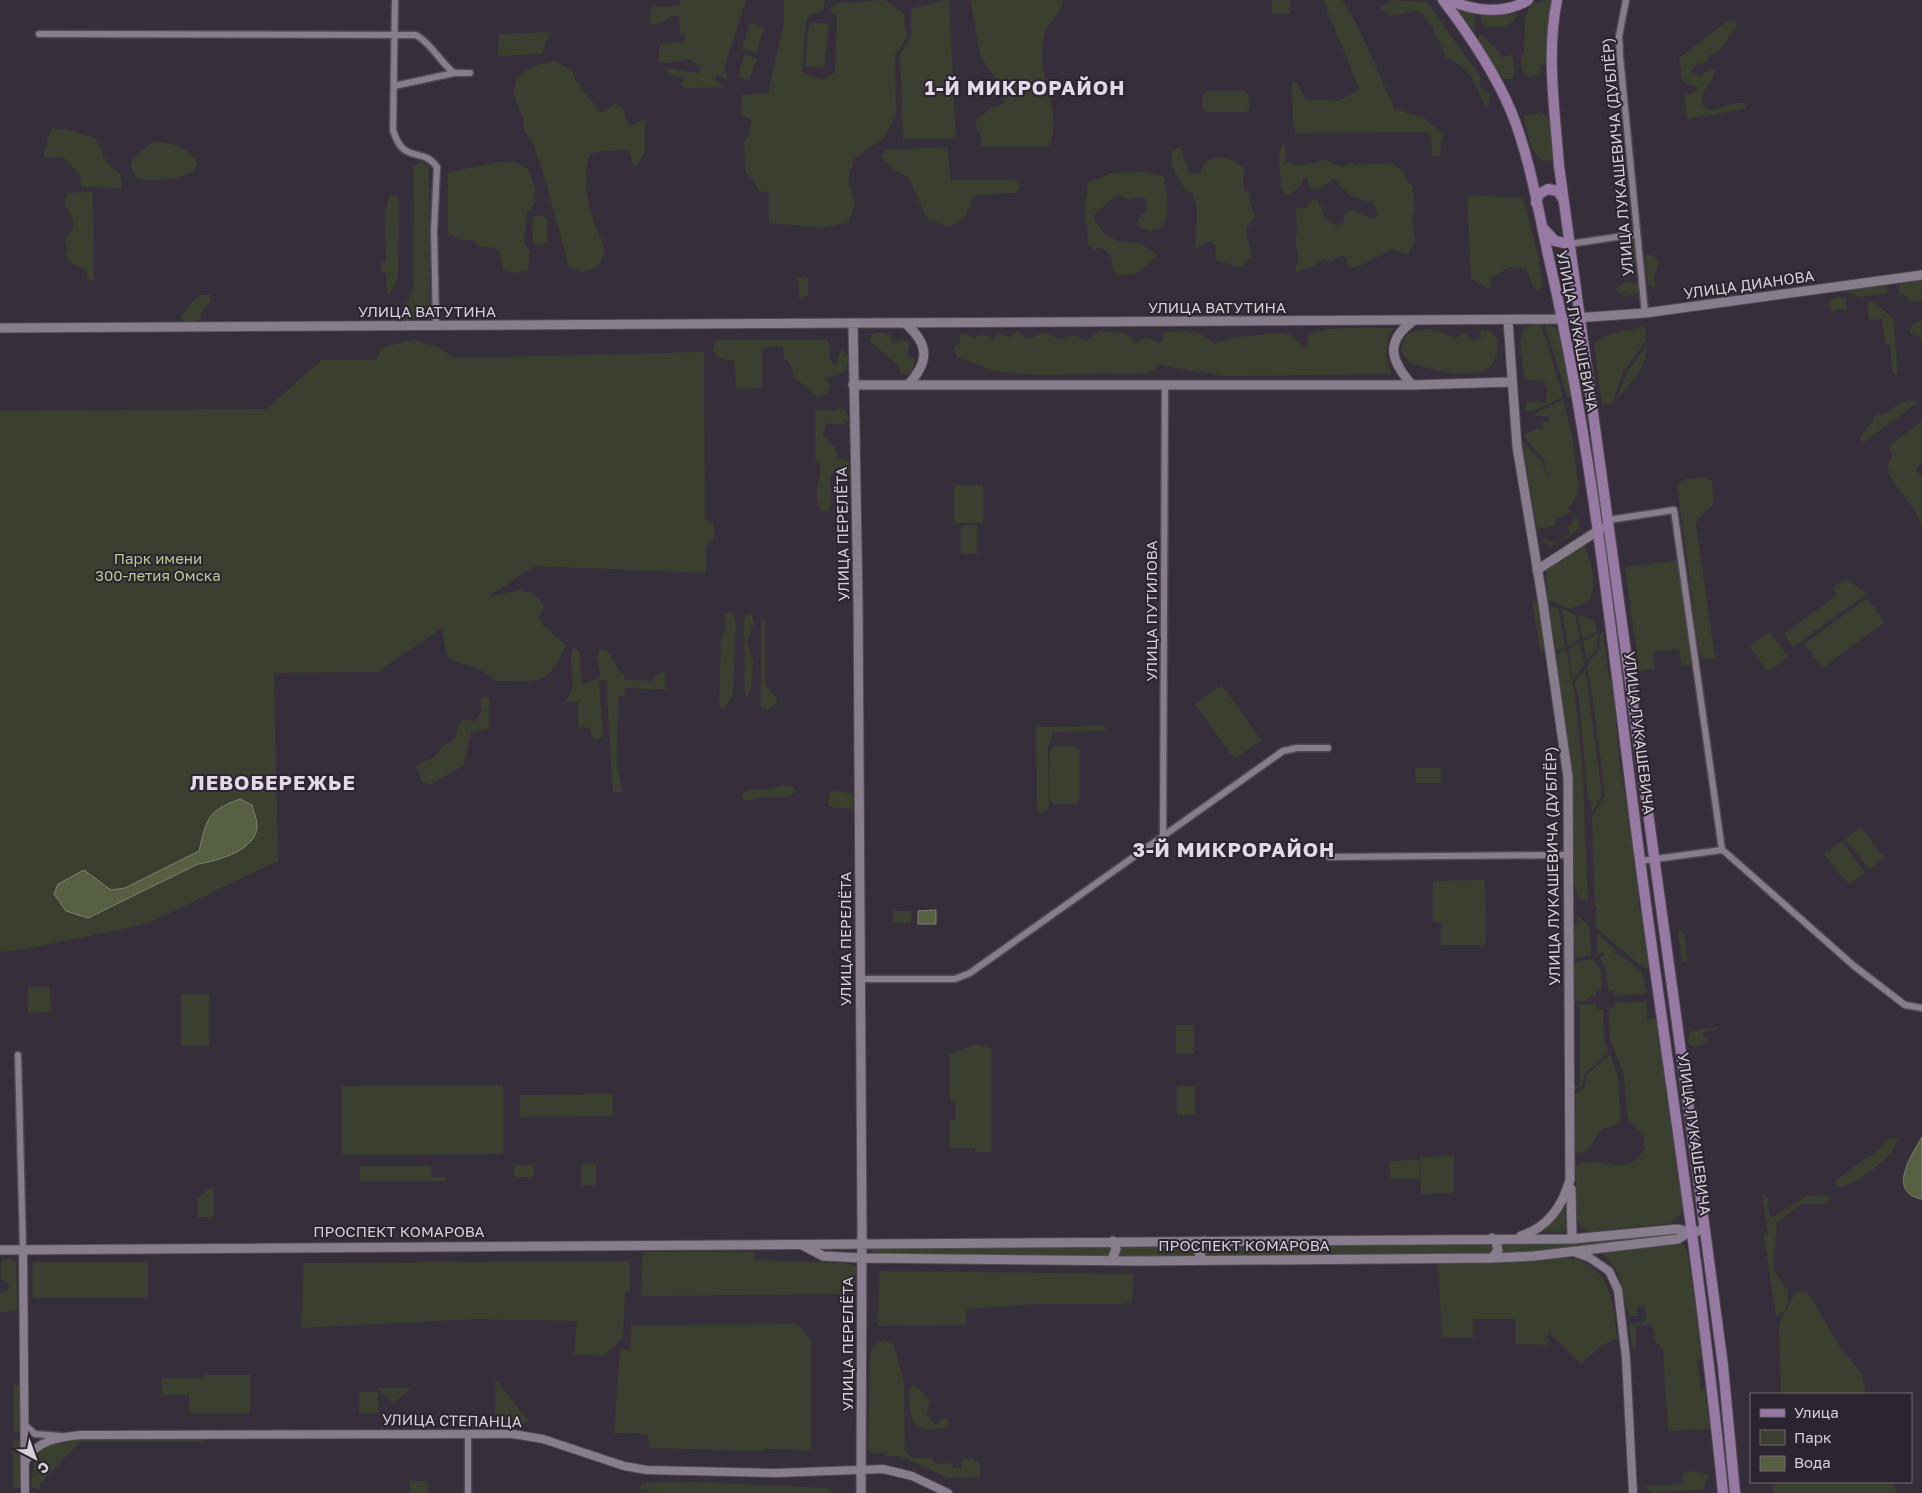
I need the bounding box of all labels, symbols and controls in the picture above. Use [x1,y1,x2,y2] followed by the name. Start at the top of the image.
[1598,37,1636,277] street label: УЛИЦА ЛУКАШЕВИЧА (ДУБЛЁР)
[925,75,1125,99] district label: 1-Й МИКРОРАЙОН
[1554,249,1602,413] street label: УЛИЦА ЛУКАШЕВИЧА
[1682,266,1815,302] street label: УЛИЦА ДИАНОВА
[1148,298,1286,316] street label: УЛИЦА ВАТУТИНА
[358,302,496,320] street label: УЛИЦА ВАТУТИНА
[832,467,852,601] street label: УЛИЦА ПЕРЕЛЁТА
[1142,540,1160,682] street label: УЛИЦА ПУТИЛОВА
[95,549,221,584] park label: Парк имени 300-летия Омска
[1621,650,1659,815] street label: УЛИЦА ЛУКАШЕВИЧА
[1541,746,1563,986] street label: УЛИЦА ЛУКАШЕВИЧА (ДУБЛЁР)
[190,770,356,794] district label: ЛЕВОБЕРЕЖЬЕ
[1133,837,1335,861] district label: 3-Й МИКРОРАЙОН
[836,872,854,1006] street label: УЛИЦА ПЕРЕЛЁТА
[1675,1051,1715,1216] street label: УЛИЦА ЛУКАШЕВИЧА
[313,1222,485,1240] street label: ПРОСПЕКТ КОМАРОВА
[1158,1236,1330,1254] street label: ПРОСПЕКТ КОМАРОВА
[838,1277,856,1411] street label: УЛИЦА ПЕРЕЛЁТА
[1750,1393,1912,1483] legend
[1794,1403,1839,1421] text: Улица
[382,1410,522,1430] street label: УЛИЦА СТЕПАНЦА
[1794,1428,1832,1446] text: Парк
[10,1433,60,1483] north arrow
[1794,1453,1831,1471] text: Вода
[34,1459,53,1478] text: С

